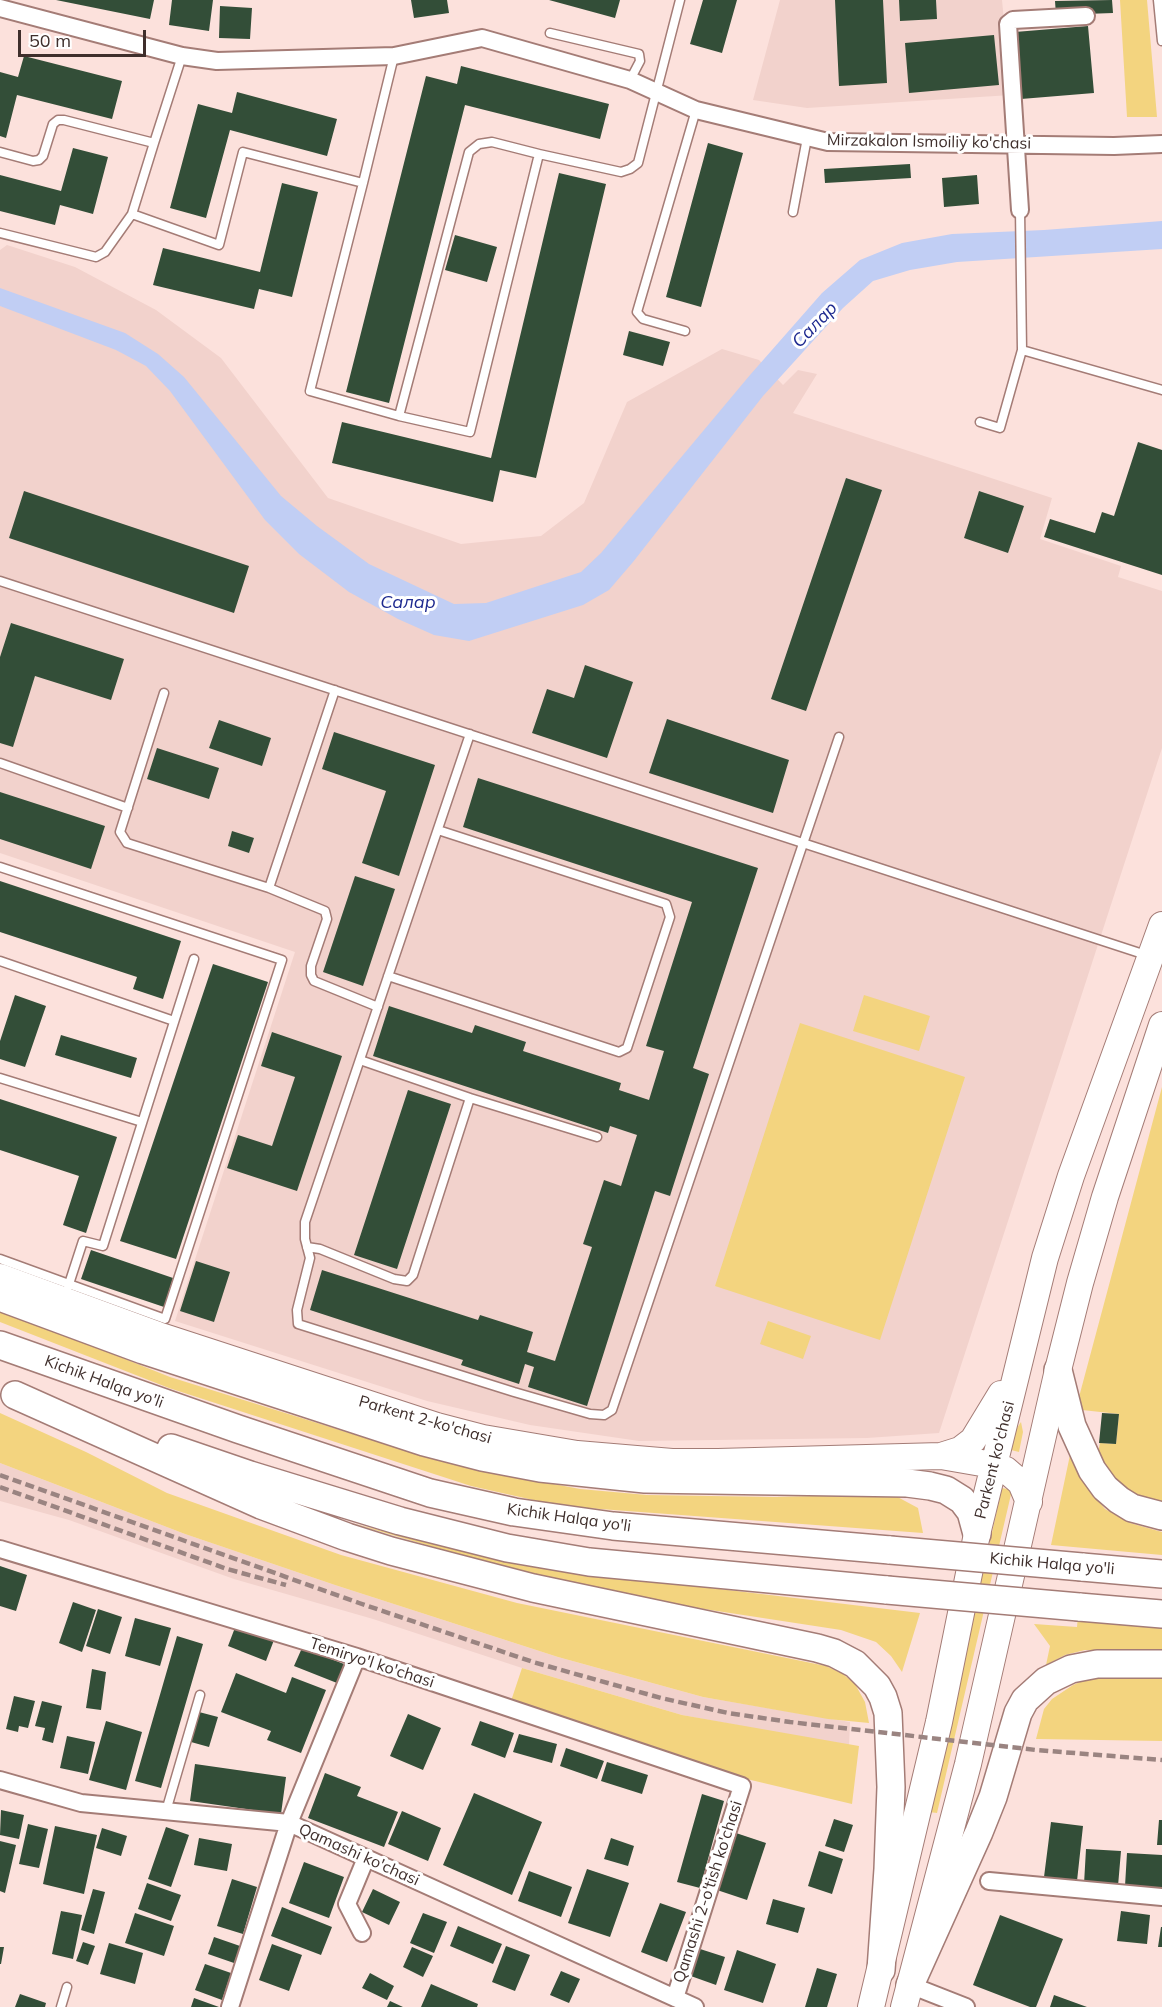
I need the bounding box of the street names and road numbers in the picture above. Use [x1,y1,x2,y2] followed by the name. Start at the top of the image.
[827,131,1031,153] street label: Mirzakalon Ismoiliy ko'chasi
[42,1352,166,1412] street label: Kichik Halqa yo'li
[356,1392,494,1448] street label: Parkent 2-ko'chasi
[971,1399,1019,1521] street label: Parkent ko'chasi
[506,1500,632,1536] street label: Kichik Halqa yo'li
[989,1549,1115,1579] street label: Kichik Halqa yo'li
[307,1634,437,1692] street label: Temiryo'l ko'chasi
[669,1798,747,1986] street label: Qamashi 2-o'tish ko'chasi
[296,1820,422,1890] street label: Qamashi ko'chasi

